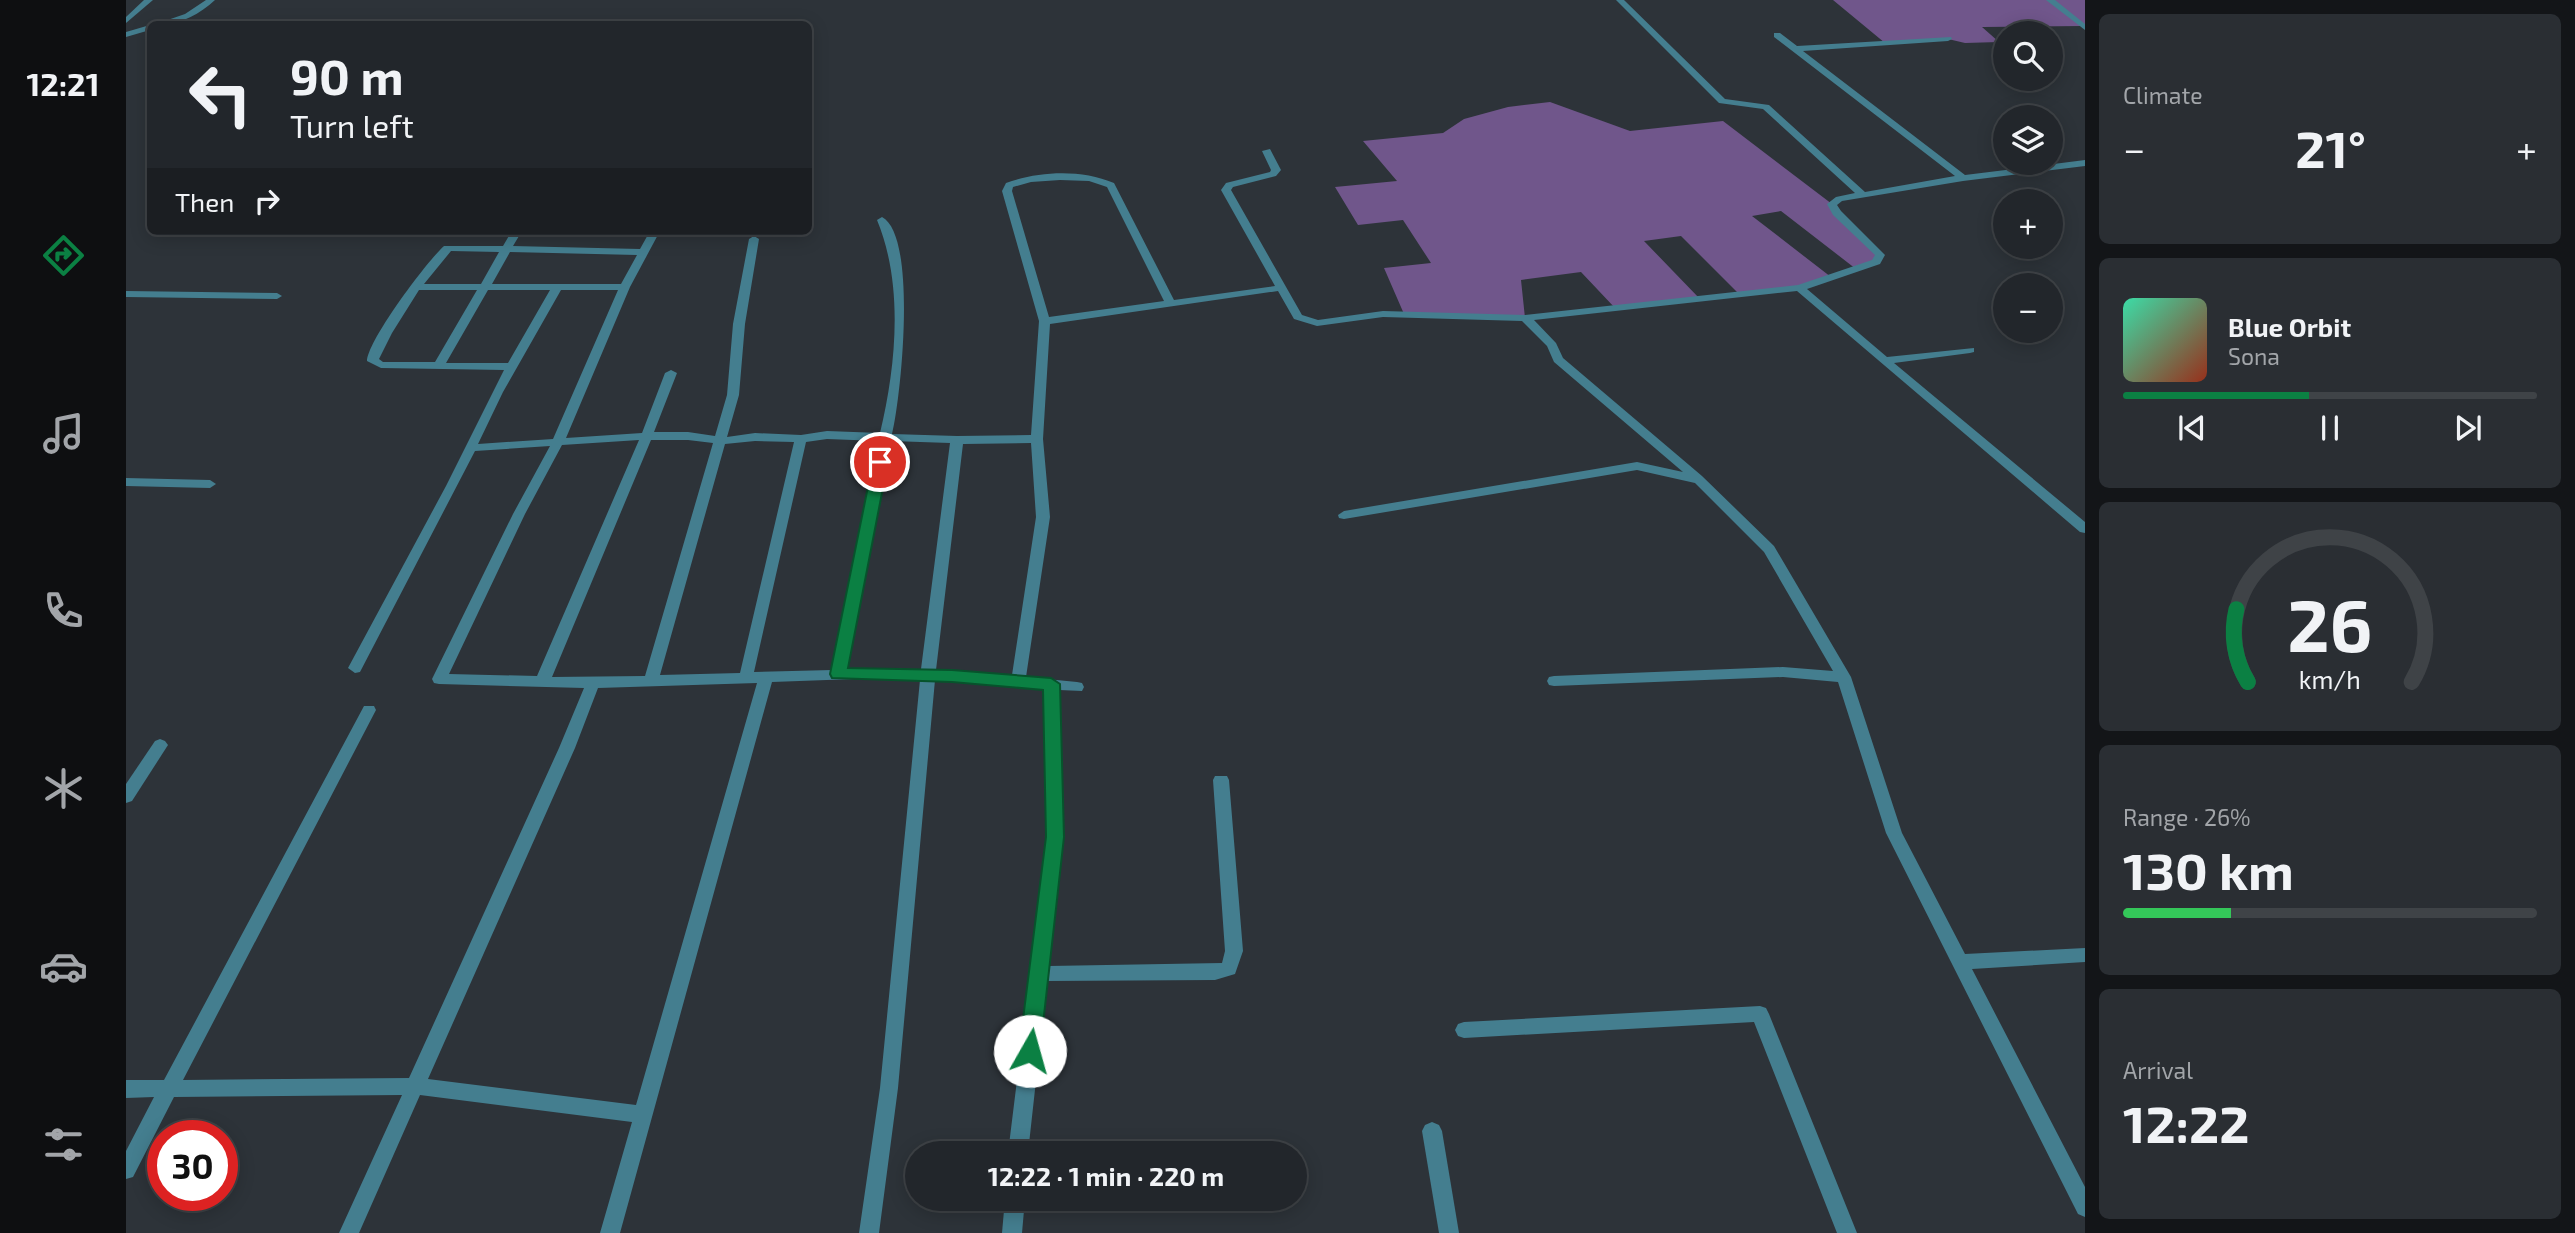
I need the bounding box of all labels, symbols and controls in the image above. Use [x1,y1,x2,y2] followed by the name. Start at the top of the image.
[1993,21,2063,343] map controls
[1993,21,2063,91] button: search
[290,46,404,105] text: 90 m
[175,49,266,140] icon: left
[26,64,100,102] text: 12:21
[2123,81,2203,109] text: Climate
[1993,105,2063,175] button: layers
[290,106,414,144] text: Turn left
[2295,116,2366,178] text: 21°
[2123,125,2145,171] text: −
[2516,125,2537,171] text: +
[248,182,286,220] icon: right
[175,186,234,217] text: Then
[1993,189,2063,259] button: +
[39,231,88,280] icon: directions
[1993,273,2063,343] button: −
[2228,311,2351,342] text: Blue Orbit
[2228,342,2280,370] text: Sona
[39,409,88,458] icon: music
[2173,409,2211,447] icon: previous
[2311,409,2349,447] icon: pause
[2449,409,2487,447] icon: next
[850,432,910,492] pin
[861,443,899,481] icon: arrive
[2287,580,2373,668] text: 26
[39,586,88,635] icon: phone
[2299,664,2361,694] text: km/h
[39,764,88,813] icon: climate
[2123,803,2251,831] text: Range · 26%
[2123,838,2294,900] text: 130 km
[39,942,88,991] icon: car
[993,1014,1067,1088] position arrow
[2123,1056,2193,1084] text: Arrival
[2123,1091,2249,1153] text: 12:22
[39,1120,88,1169] icon: filters
[147,1120,238,1211] speed limit sign: 30
[988,1160,1224,1191] text: 12:22 · 1 min · 220 m

